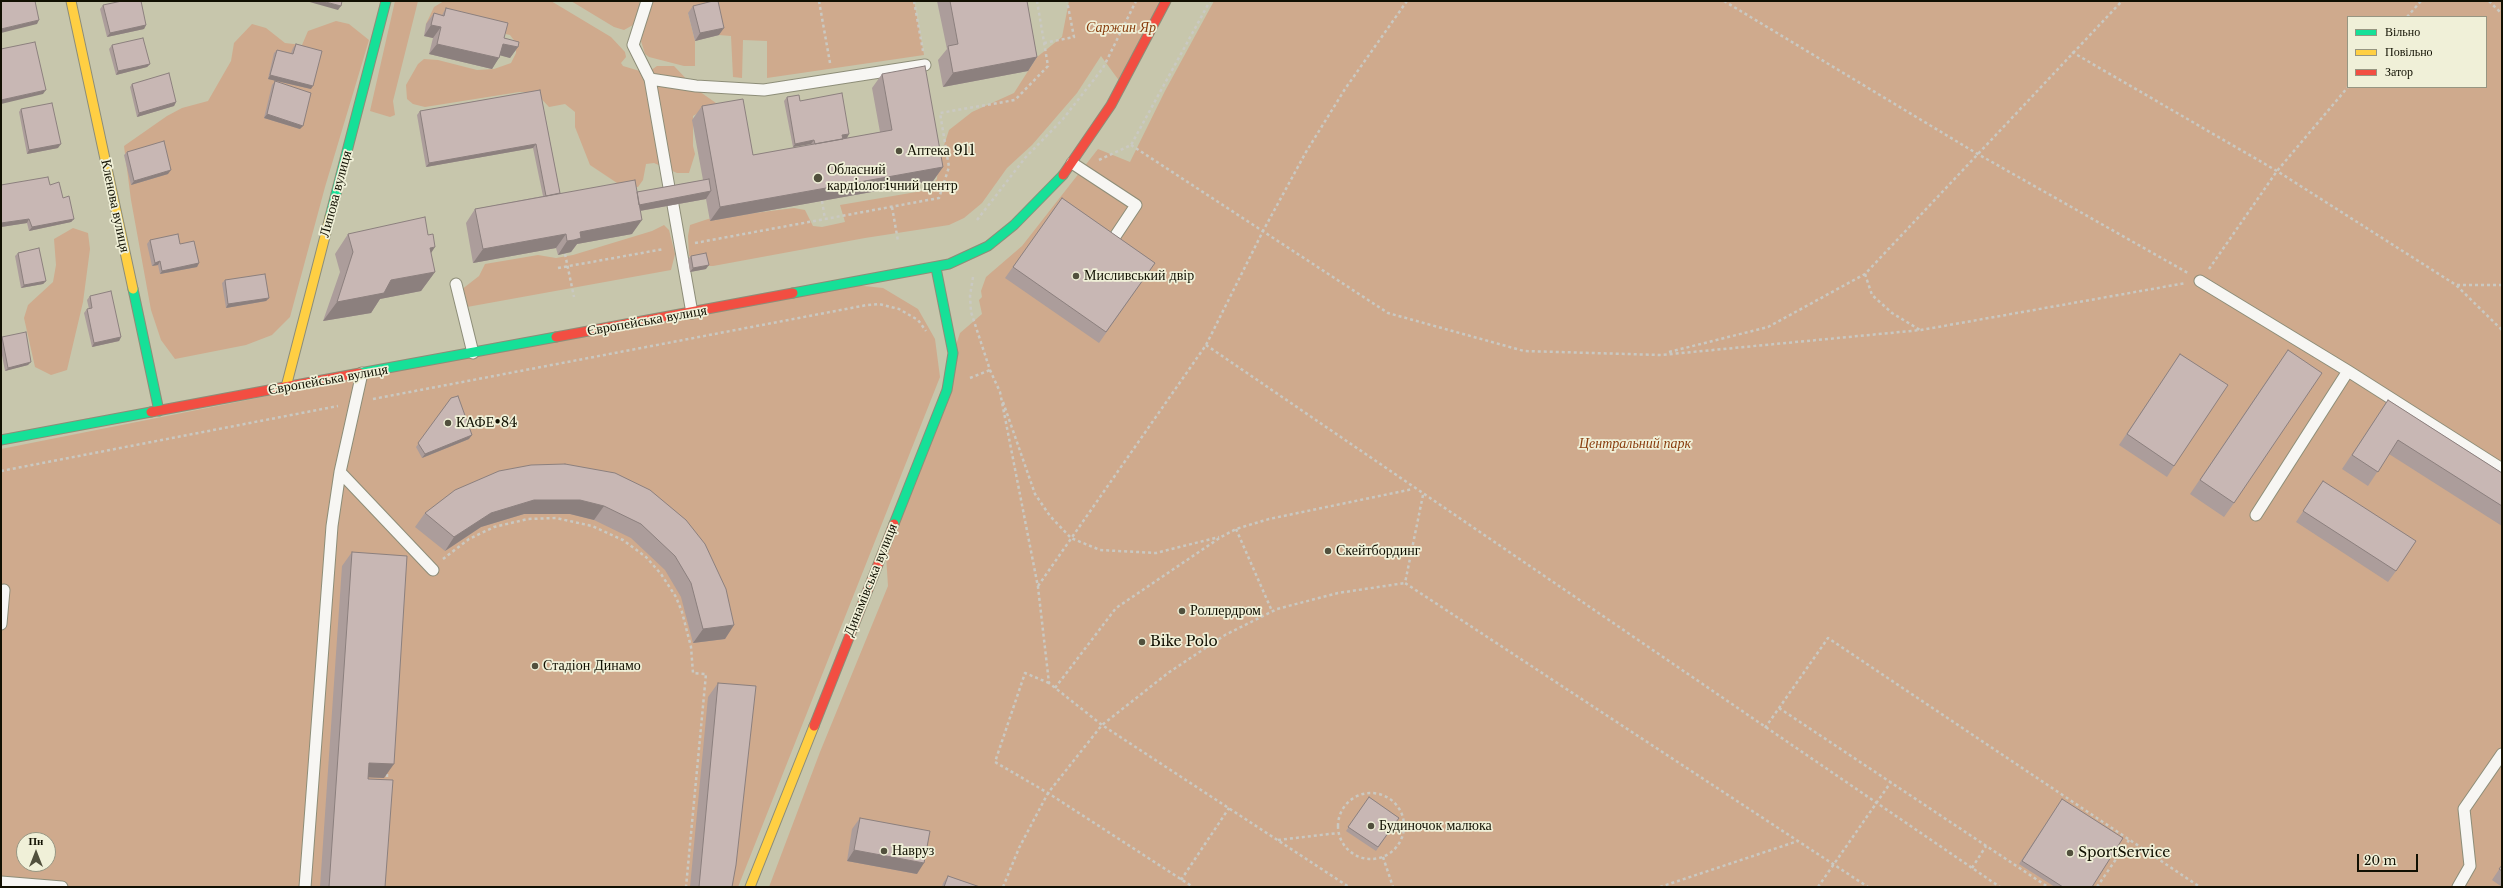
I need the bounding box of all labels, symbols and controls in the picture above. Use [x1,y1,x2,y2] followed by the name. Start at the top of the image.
[2347,16,2487,88] legend
[1086,20,1156,36] park label: Саржин Яр
[2385,24,2420,39] text: Вільно
[2385,44,2433,59] text: Повільно
[2385,64,2413,79] text: Затор
[907,143,975,159] place label: Аптека 911
[894,146,904,156] marker: Аптека 911
[316,149,356,239] street label: Липова вулиця
[97,158,133,254] street label: Кленова вулиця
[827,162,958,194] place label: Обласний кардiологiчний центр
[812,172,824,184] marker: Обласний кардiологiчний центр
[1084,268,1194,284] place label: Мисливський двір
[1071,271,1081,281] marker: Мисливський двір
[586,302,708,340] street label: Європейська вулиця
[267,361,389,399] street label: Європейська вулиця
[456,415,518,431] place label: КАФЕ•84
[443,418,453,428] marker: КАФЕ•84
[1579,436,1691,452] park label: Центральний парк
[841,521,901,639] street label: Динамівська вулиця
[1336,543,1420,559] place label: Скейтбординг
[1323,546,1333,556] marker: Скейтбординг
[1190,603,1261,619] place label: Роллердром
[1177,606,1187,616] marker: Роллердром
[1150,634,1218,650] place label: Bike Polo
[1137,637,1147,647] marker: Bike Polo
[543,658,641,674] place label: Стадіон Динамо
[530,661,540,671] marker: Стадіон Динамо
[1379,818,1492,834] place label: Будиночок малюка
[1366,821,1376,831] marker: Будиночок малюка
[16,832,56,872] north arrow
[29,834,43,848] text: Пн
[892,843,934,859] place label: Навруз
[2078,845,2170,861] place label: SportService
[879,846,889,856] marker: Навруз
[2359,846,2420,872] scale bar
[2065,848,2075,858] marker: SportService
[2364,853,2396,868] text: 20 m

